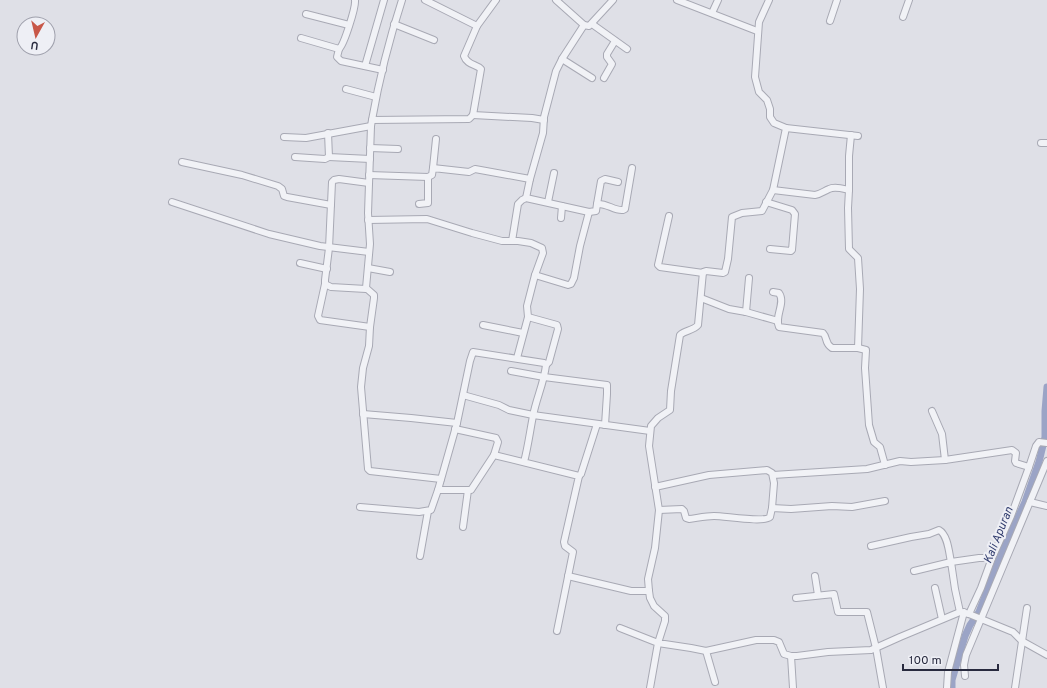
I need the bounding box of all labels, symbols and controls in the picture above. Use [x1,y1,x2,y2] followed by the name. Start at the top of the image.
[16,16,56,56] north arrow
[30,37,40,52] text: U
[980,504,1018,566] water label: Kali Apuran
[903,646,998,672] scale bar
[909,653,942,669] text: 100 m

